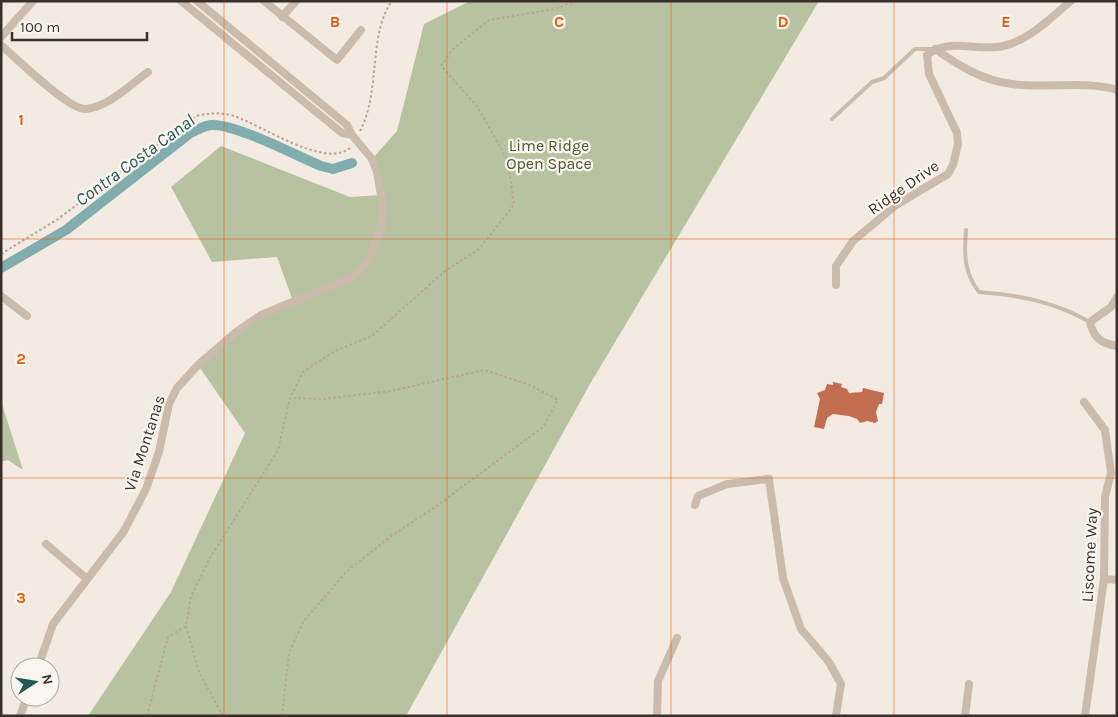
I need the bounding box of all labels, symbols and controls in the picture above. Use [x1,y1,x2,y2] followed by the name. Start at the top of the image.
[12,10,148,42] scale bar
[330,12,340,31] text: B
[554,12,564,31] text: C
[778,12,789,31] text: D
[1001,12,1011,31] text: E
[20,18,60,36] text: 100 m
[71,109,199,211] water label: Contra Costa Canal
[18,110,24,129] text: 1
[506,136,592,173] park label: Lime Ridge Open Space
[864,156,943,219] street label: Ridge Drive
[16,349,26,368] text: 2
[120,393,169,494] street label: Via Montanas
[1078,507,1101,603] street label: Liscome Way
[16,588,26,607] text: 3
[10,657,60,707] north arrow
[38,673,57,686] text: N

